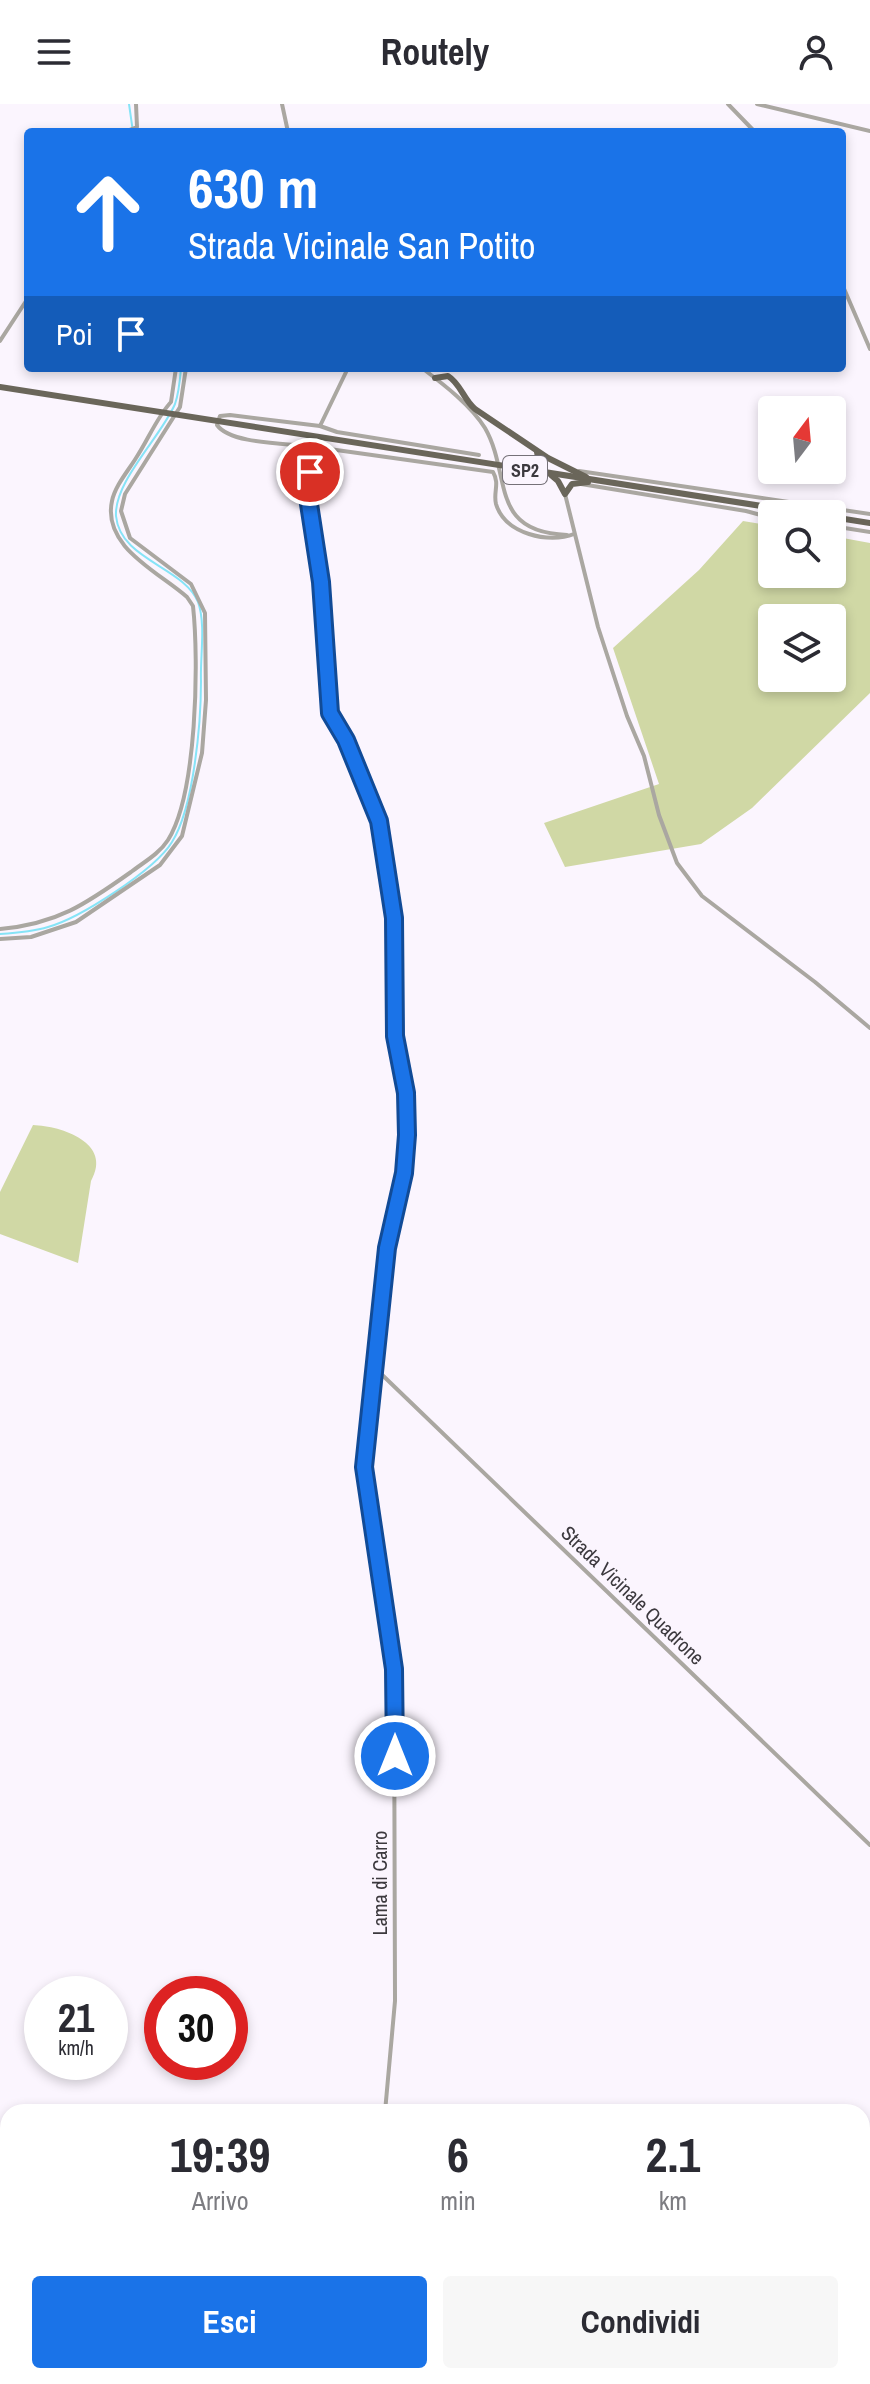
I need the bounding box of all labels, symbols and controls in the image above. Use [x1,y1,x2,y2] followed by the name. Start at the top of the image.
[381,28,489,76] text: Routely
[32,30,76,74] icon: menu
[794,30,838,74] icon: person
[188,150,318,225] text: 630 m
[56,160,160,264] icon: ahead
[188,222,535,270] text: Strada Vicinale San Potito
[109,312,153,356] icon: arrive
[56,314,93,354] text: Poi
[758,396,846,484] north arrow
[758,396,846,692] map controls
[276,438,344,506] pin
[288,450,332,494] icon: arrive
[503,456,547,484] road number: SP2
[758,500,846,588] button: search
[758,604,846,692] button: layers
[556,1520,710,1670] street label: Strada Vicinale Quadrone
[353,1714,437,1798] position arrow
[366,1831,393,1935] street label: Lama di Carro
[144,1976,248,2080] speed limit sign: 30
[58,1991,94,2044] text: 21
[58,2034,94,2061] text: km/h
[170,2122,270,2187] text: 19:39
[447,2122,469,2187] text: 6
[646,2122,700,2187] text: 2.1
[192,2183,249,2218] text: Arrivo
[440,2183,476,2218] text: min
[659,2183,687,2218] text: km
[32,2276,427,2368] button: Esci
[443,2276,838,2368] button: Condividi

